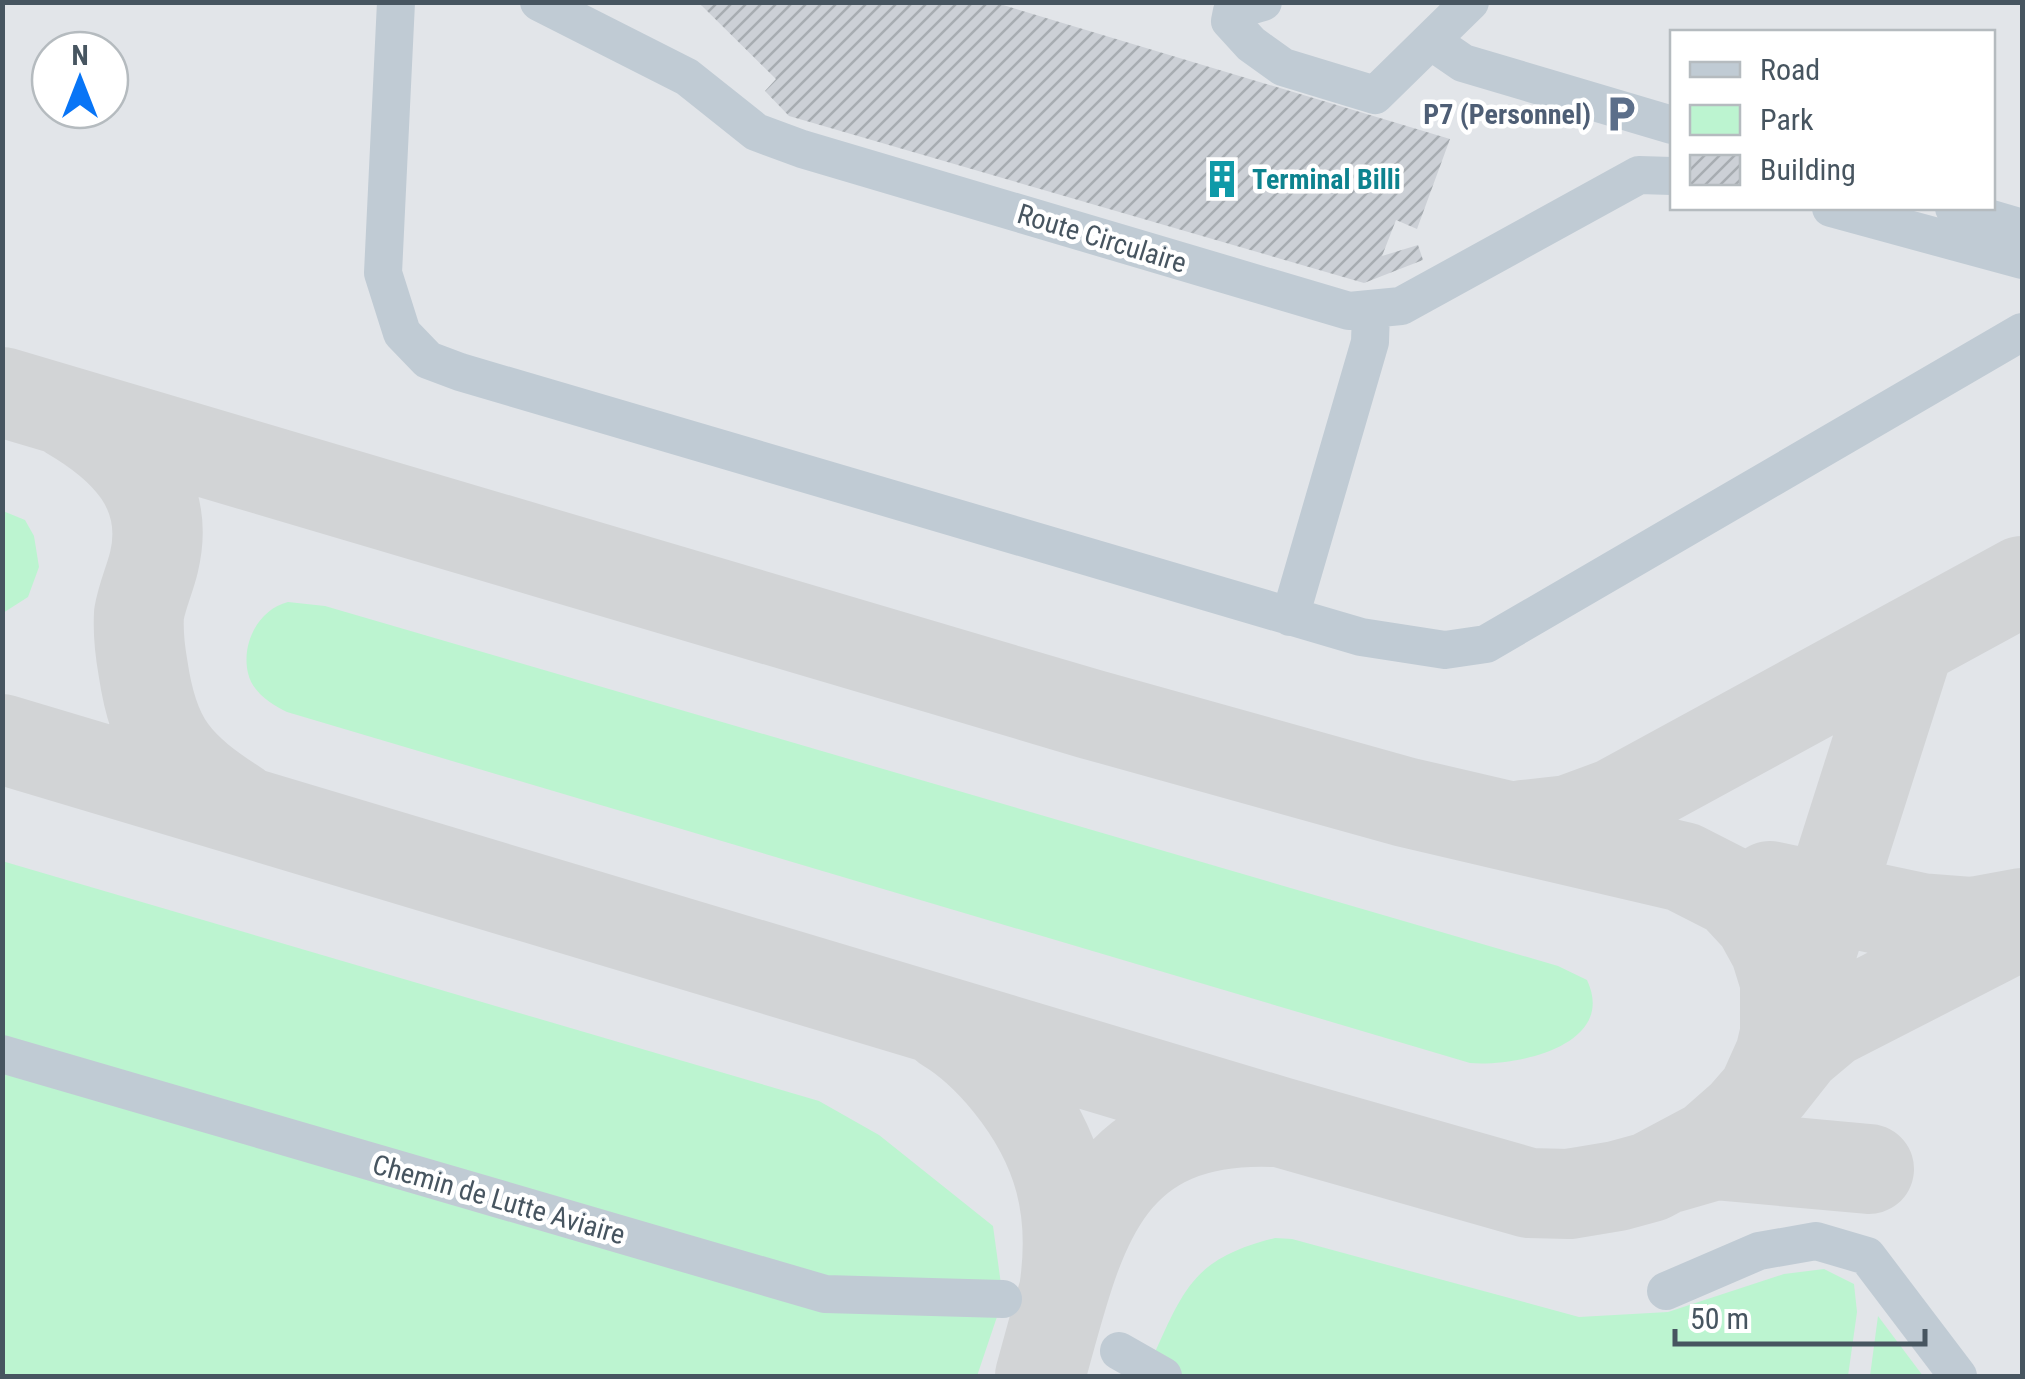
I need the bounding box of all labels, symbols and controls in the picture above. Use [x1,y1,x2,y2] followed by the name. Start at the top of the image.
[30,30,130,130] north arrow
[1670,30,1995,210] legend
[71,39,89,72] text: N
[1760,52,1820,87] text: Road
[1600,93,1642,135] parking icon: P7 (Personnel)
[1423,98,1591,131] place label: P7 (Personnel)
[1760,102,1814,137] text: Park
[1760,152,1856,187] text: Building
[1201,158,1243,200] building icon: Terminal Billi
[1252,163,1401,196] place label: Terminal Billi
[1013,197,1190,280] street label: Route Circulaire
[369,1148,629,1251] street label: Chemin de Lutte Aviaire
[1675,1284,1925,1346] scale bar
[1690,1301,1749,1336] text: 50 m

